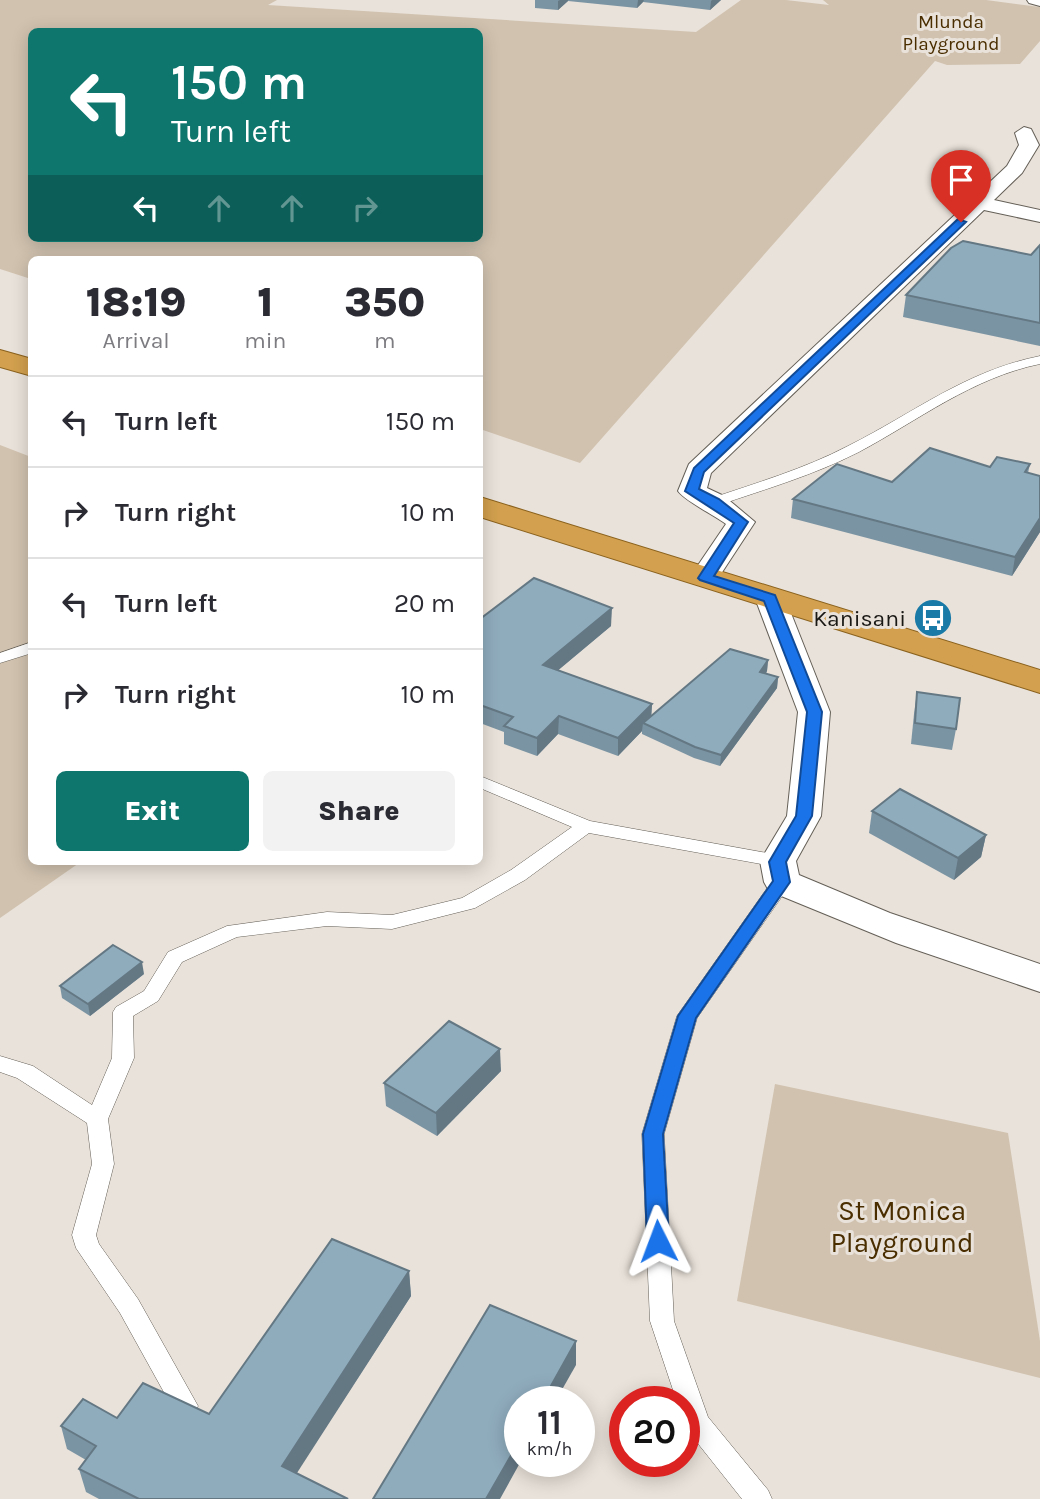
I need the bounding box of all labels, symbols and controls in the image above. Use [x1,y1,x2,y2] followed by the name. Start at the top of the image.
[902,11,1000,55] park label: Mlunda Playground
[171,54,307,111] text: 150 m
[56,56,147,147] icon: left
[171,113,291,150] text: Turn left
[931,150,991,222] pin
[942,161,980,199] icon: arrive
[127,189,165,227] icon: left
[200,189,238,227] icon: ahead
[273,189,311,227] icon: ahead
[346,189,384,227] icon: right
[86,277,187,327] text: 18:19
[257,277,273,327] text: 1
[344,277,425,327] text: 350
[102,327,170,354] text: Arrival
[244,327,287,354] text: min
[374,327,396,354] text: m
[56,403,94,441] icon: left
[115,406,217,437] text: Turn left
[386,406,455,437] text: 150 m
[56,494,94,532] icon: right
[115,497,236,528] text: Turn right
[400,497,455,528] text: 10 m
[56,585,94,623] icon: left
[115,588,217,619] text: Turn left
[394,588,455,619] text: 20 m
[912,597,954,639] bus stop icon: Kanisani
[813,605,906,632] place label: Kanisani
[56,676,94,714] icon: right
[115,679,236,710] text: Turn right
[400,679,455,710] text: 10 m
[56,771,249,851] button: Exit
[263,771,455,851] button: Share
[830,1194,974,1259] park label: St Monica Playground
[621,1204,695,1278] position arrow
[609,1386,700,1477] speed limit sign: 20
[537,1402,562,1443] text: 11
[527,1438,572,1460] text: km/h

